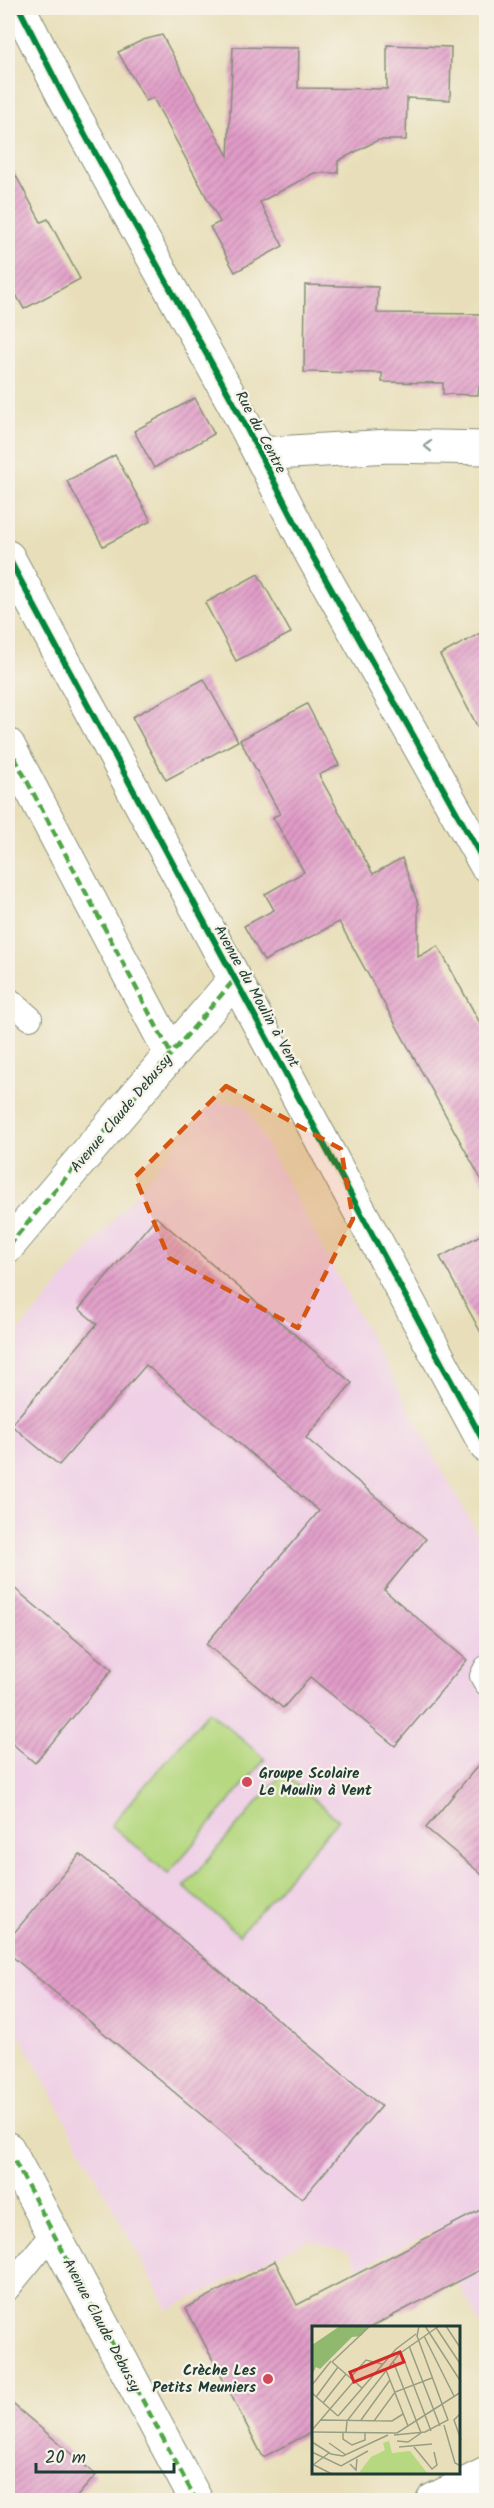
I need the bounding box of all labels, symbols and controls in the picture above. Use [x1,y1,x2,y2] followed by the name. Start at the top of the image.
[228,387,292,478] street label: Rue du Centre
[424,440,433,453] one-way arrow
[207,921,305,1072] street label: Avenue du Moulin à Vent
[65,1048,179,1178] street label: Avenue Claude Debussy
[259,1762,372,1803] place label: Groupe Scolaire Le Moulin à Vent
[240,1775,254,1789] marker: Groupe Scolaire Le Moulin à Vent
[56,2254,147,2398] street label: Avenue Claude Debussy
[312,2326,461,2475] inset map
[152,2359,256,2400] place label: Crèche Les Petits Meuniers
[261,2372,275,2386] marker: Crèche Les Petits Meuniers
[36,2436,174,2474] scale bar
[45,2444,86,2473] text: 20 m

